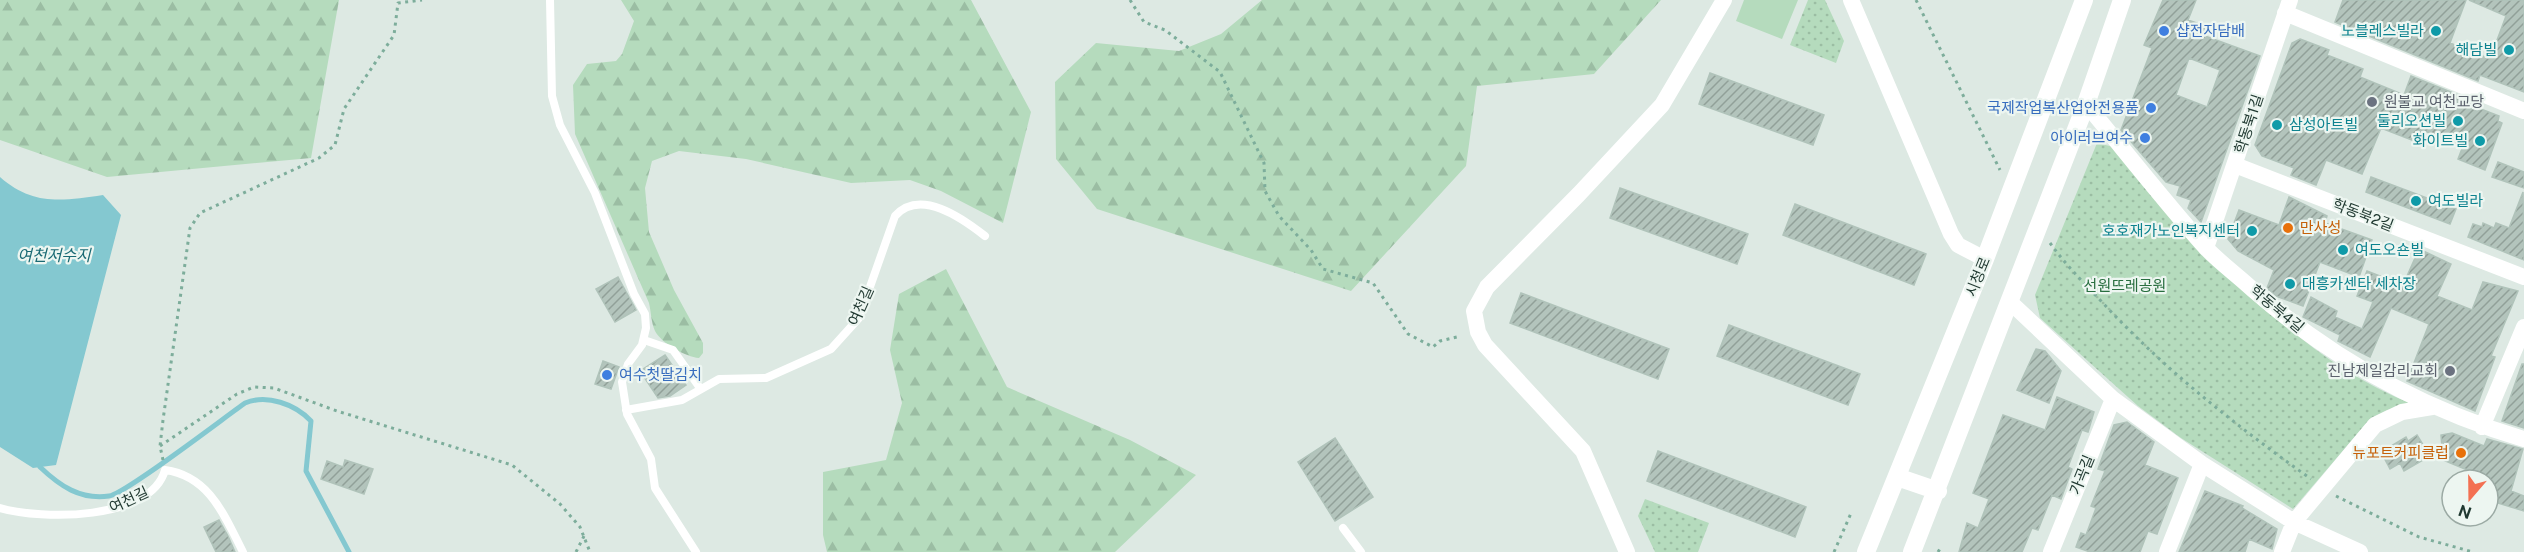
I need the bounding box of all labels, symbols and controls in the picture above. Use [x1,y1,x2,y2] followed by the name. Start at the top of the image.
[2176,22,2245,39] place label: 샵전자담배
[2341,22,2424,39] place label: 노블레스빌라
[2157,24,2171,38] marker: 샵전자담배
[2429,24,2443,38] marker: 노블레스빌라
[2456,41,2497,58] place label: 해담빌
[2502,43,2516,57] marker: 해담빌
[2231,92,2266,156] street label: 학동북1길
[2384,93,2484,110] place label: 원불교 여천교당
[2365,95,2379,109] marker: 원불교 여천교당
[1987,99,2139,116] place label: 국제작업복산업안전용품
[2144,101,2158,115] marker: 국제작업복산업안전용품
[2377,112,2446,129] place label: 둘리오션빌
[2451,114,2465,128] marker: 둘리오션빌
[2289,116,2358,133] place label: 삼성아트빌
[2270,118,2284,132] marker: 삼성아트빌
[2050,129,2133,146] place label: 아이러브여수
[2138,131,2152,145] marker: 아이러브여수
[2413,132,2468,149] place label: 화이트빌
[2473,134,2487,148] marker: 화이트빌
[2428,192,2483,209] place label: 여도빌라
[2409,194,2423,208] marker: 여도빌라
[2330,195,2396,234] street label: 학동북2길
[2300,219,2341,236] place label: 만사성
[2281,221,2295,235] marker: 만사성
[2102,222,2240,239] place label: 호호재가노인복지센터
[2245,224,2259,238] marker: 호호재가노인복지센터
[2355,241,2424,258] place label: 여도오숀빌
[2336,243,2350,257] marker: 여도오숀빌
[17,246,92,265] water label: 여천저수지
[1962,254,1993,299] street label: 시청로
[2302,275,2416,292] place label: 대흥카센타 세차장
[2084,277,2166,294] park label: 선원뜨레공원
[2283,277,2297,291] marker: 대흥카센타 세차장
[2247,281,2308,336] street label: 학동북4길
[844,283,877,328] street label: 여천길
[2328,362,2438,379] place label: 진남제일감리교회
[2443,364,2457,378] marker: 진남제일감리교회
[619,366,702,383] place label: 여수첫딸김치
[600,368,614,382] marker: 여수첫딸김치
[2352,444,2449,461] place label: 뉴포트커피클럽
[2454,446,2468,460] marker: 뉴포트커피클럽
[2066,452,2097,497] street label: 가곡길
[2440,468,2500,528] north arrow
[106,483,151,516] street label: 여천길
[2456,501,2474,523] text: N

